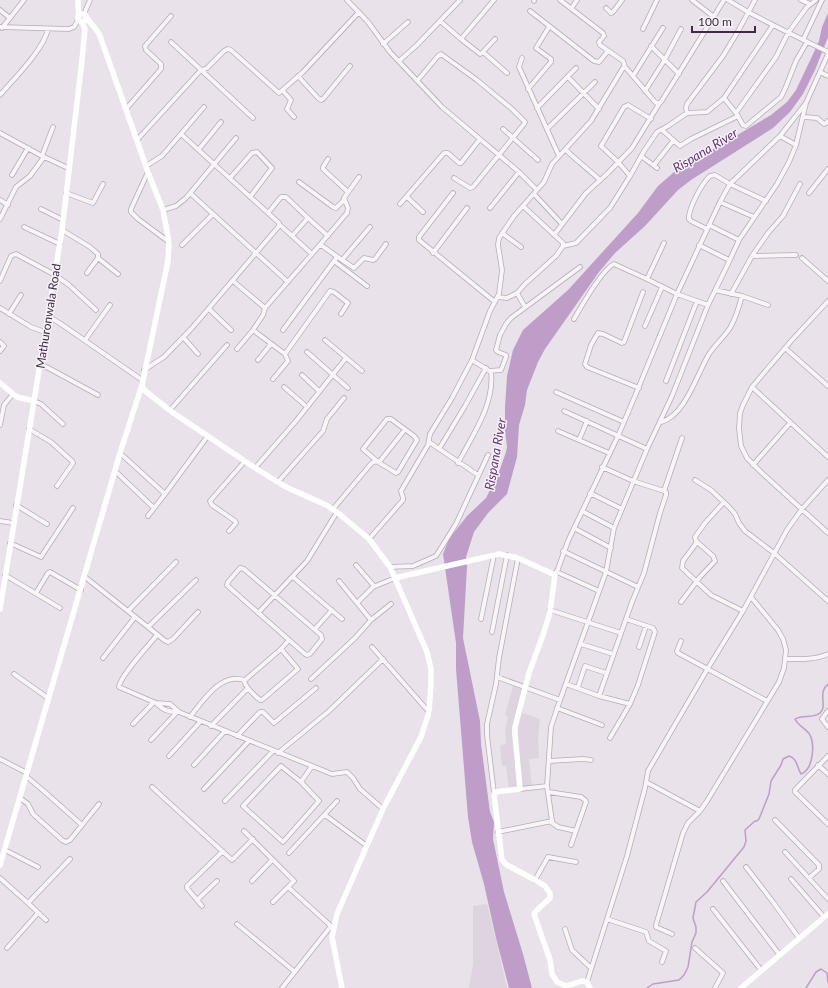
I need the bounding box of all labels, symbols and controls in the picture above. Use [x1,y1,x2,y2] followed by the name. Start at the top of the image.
[692,8,755,34] scale bar
[698,14,732,29] text: 100 m
[670,124,741,176] water label: Rispana River
[32,263,64,369] street label: Mathuronwala Road
[481,416,509,491] water label: Rispana River

